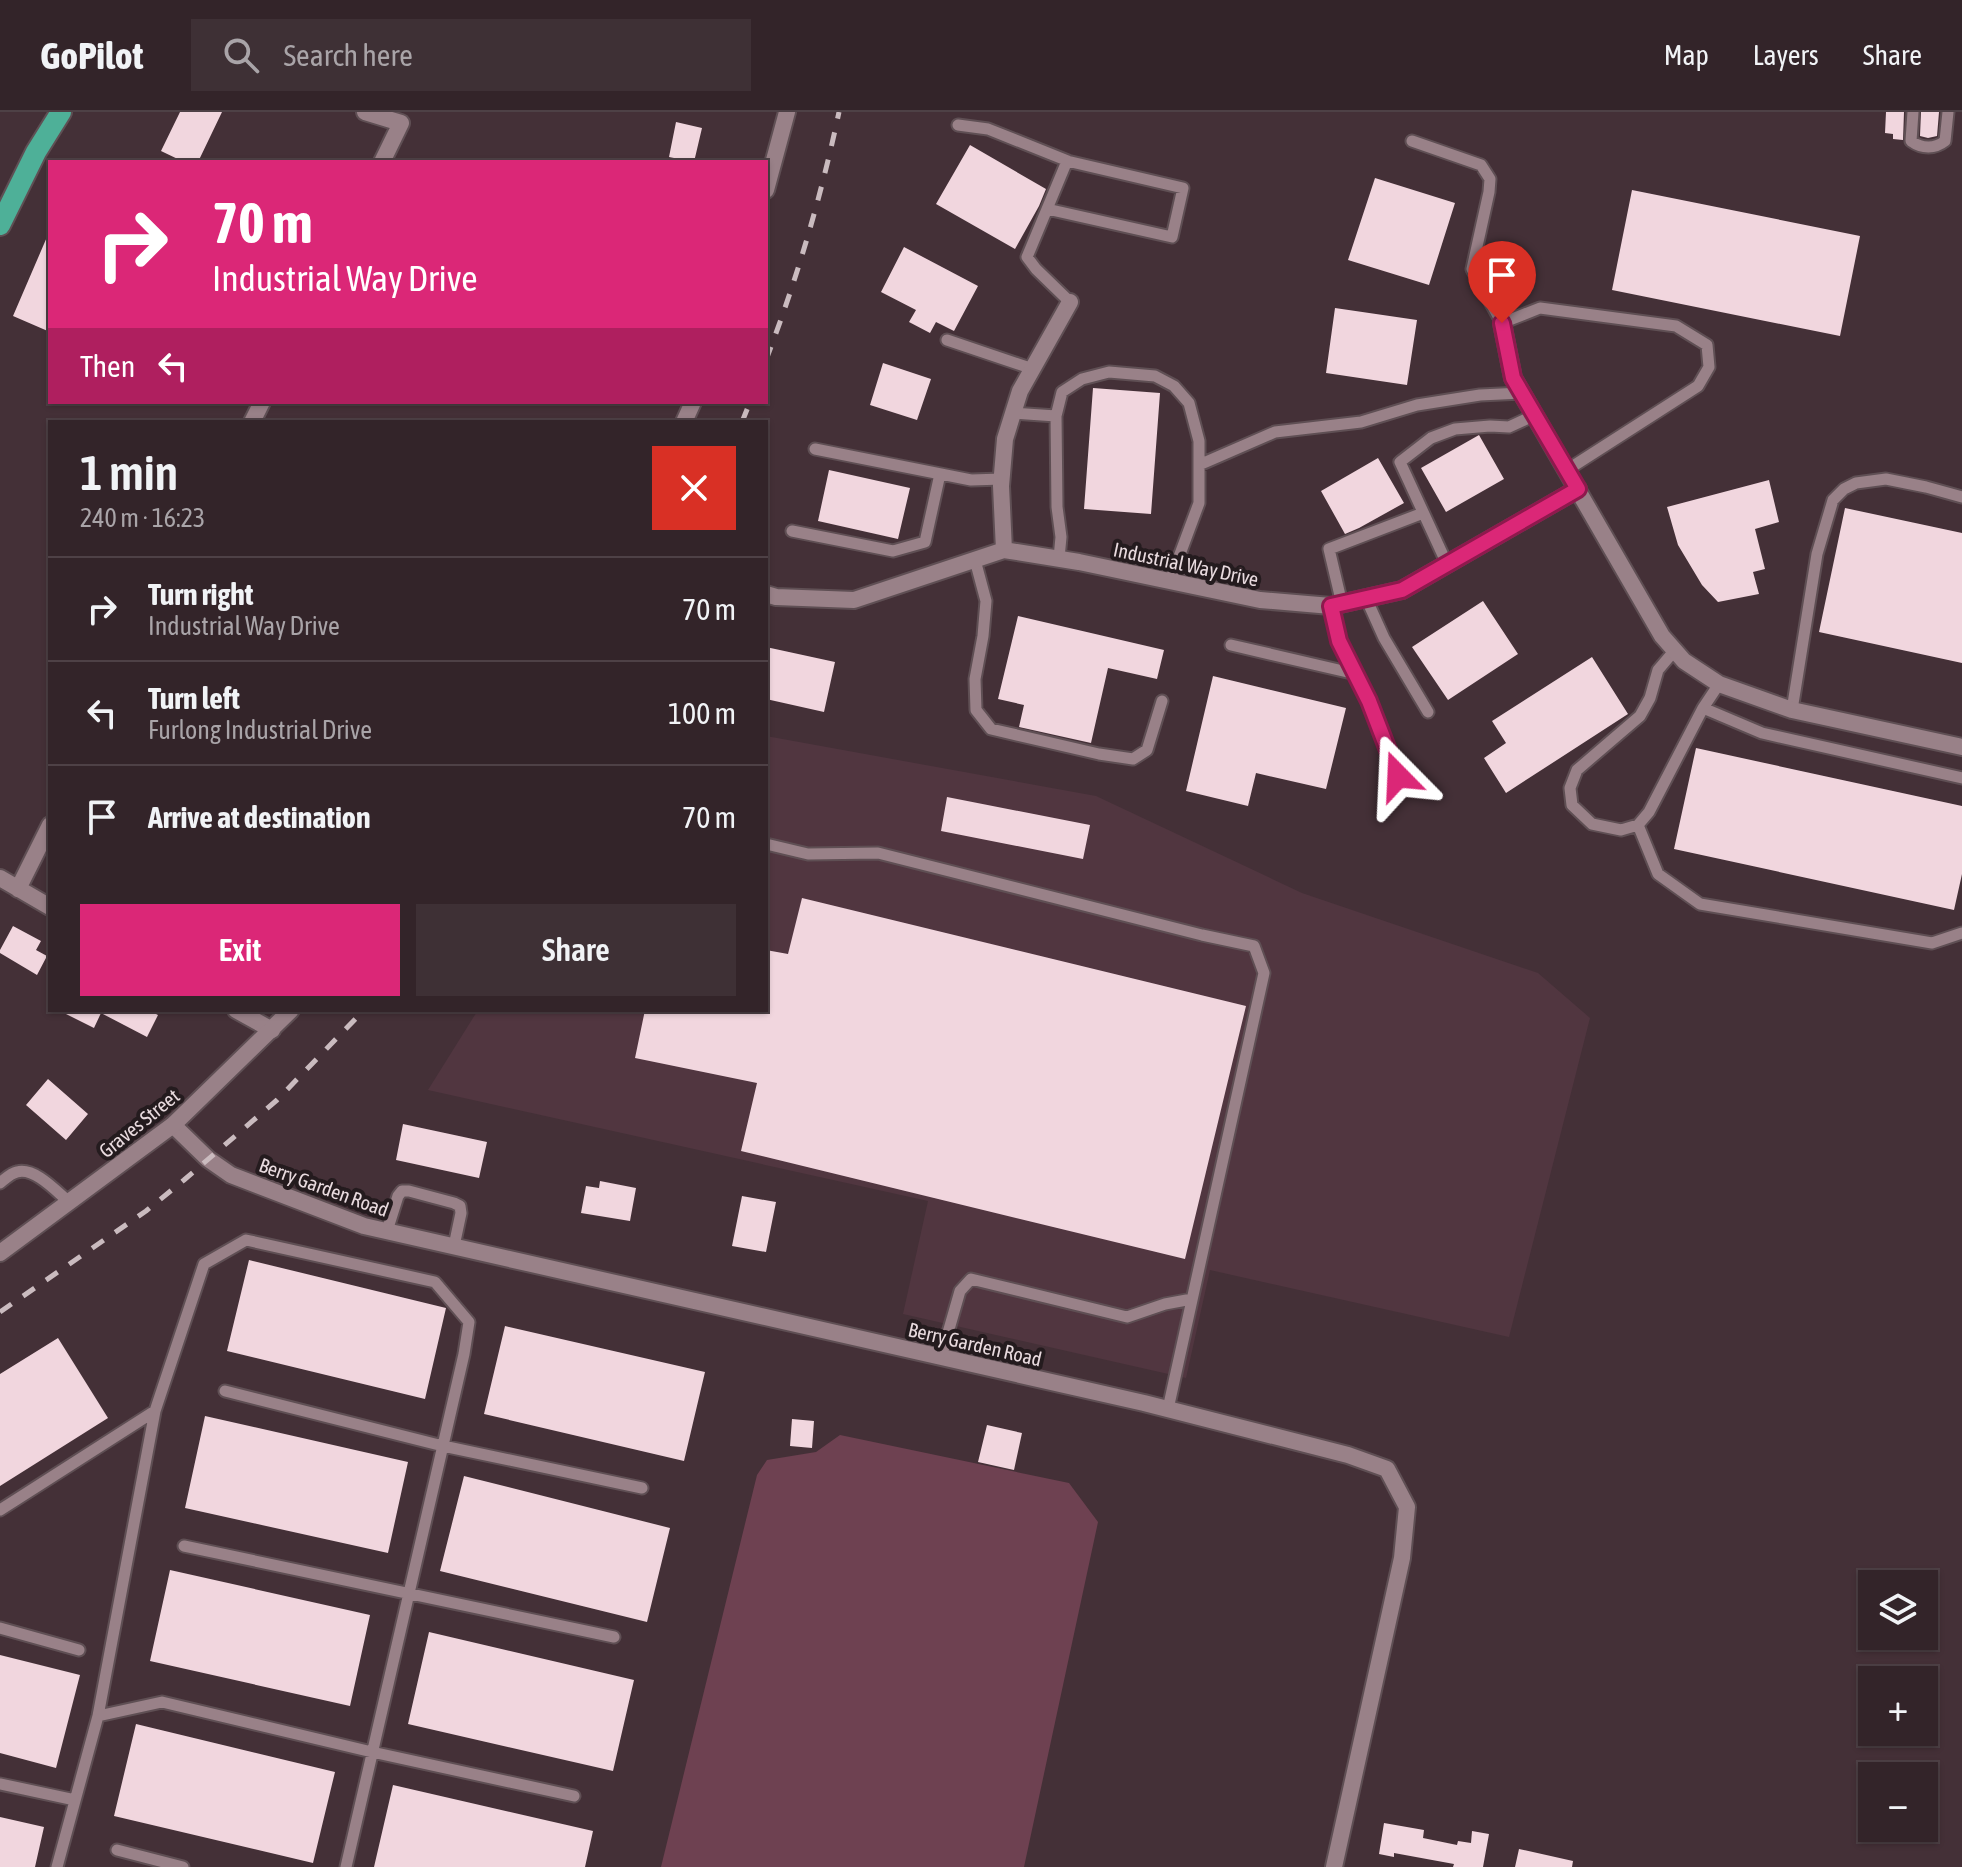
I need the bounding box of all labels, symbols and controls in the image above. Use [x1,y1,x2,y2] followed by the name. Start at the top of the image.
[191,19,751,91] search box
[219,33,263,77] icon: search
[40,34,143,77] text: GoPilot
[283,38,413,72] text: Search here
[1664,39,1709,71] text: Map
[1753,39,1819,71] text: Layers
[1863,39,1922,71] text: Share
[212,191,313,255] text: 70 m
[80,192,184,296] icon: right
[1468,241,1536,323] pin
[1480,253,1524,297] icon: arrive
[212,257,478,299] text: Industrial Way Drive
[151,344,195,388] icon: left
[80,349,135,383] text: Then
[80,445,178,500] text: 1 min
[652,446,736,530] button: close
[80,503,205,533] text: 240 m · 16:23
[1111,537,1261,591] street label: Industrial Way Drive
[148,577,254,611] text: Turn right
[80,587,124,631] icon: right
[682,592,736,626] text: 70 m
[148,611,340,641] text: Industrial Way Drive
[148,681,240,715] text: Turn left
[80,691,124,735] icon: left
[668,696,736,730] text: 100 m
[148,715,372,745] text: Furlong Industrial Drive
[1356,734,1440,818] position arrow
[80,795,124,839] icon: arrive
[148,800,370,834] text: Arrive at destination
[682,800,736,834] text: 70 m
[80,904,400,996] button: Exit
[416,904,736,996] button: Share
[94,1084,184,1162] street label: Graves Street
[256,1153,392,1221] street label: Berry Garden Road
[906,1317,1044,1371] street label: Berry Garden Road
[1858,1570,1938,1842] map controls
[1858,1570,1938,1650] button: layers
[1858,1666,1938,1746] button: +
[1858,1762,1938,1842] button: −

